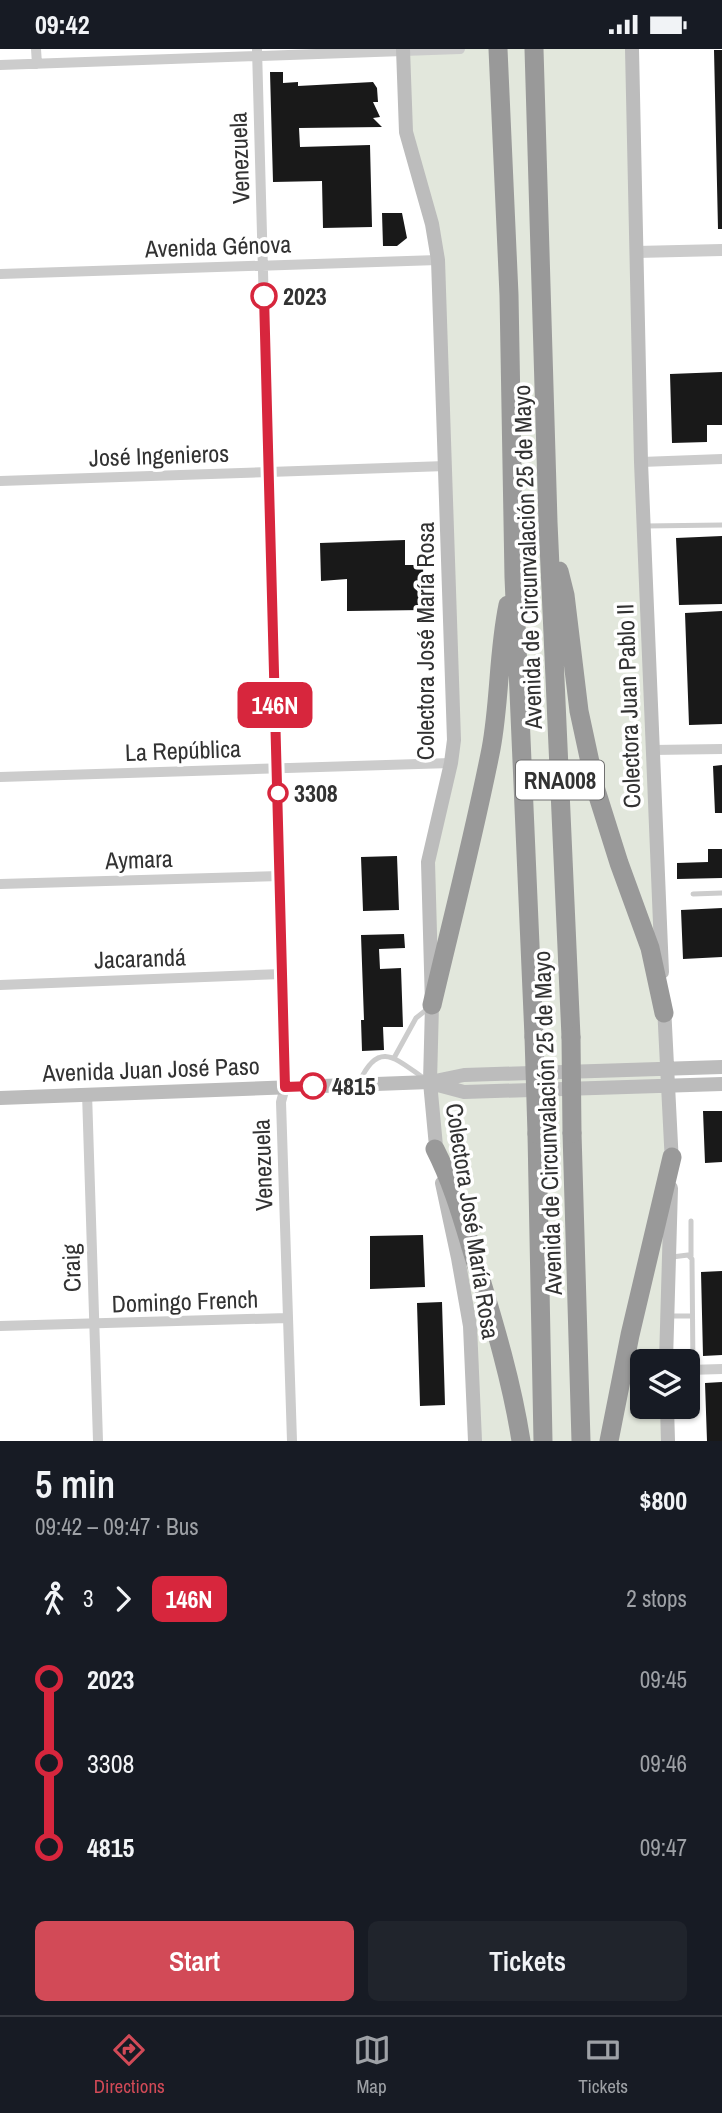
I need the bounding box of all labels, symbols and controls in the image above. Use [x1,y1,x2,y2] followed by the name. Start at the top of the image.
[35,7,90,42] text: 09:42
[221,111,257,204] street label: Venezuela
[143,227,292,265] street label: Avenida Génova
[283,280,327,312] place label: 2023
[251,283,277,309] marker: 2023
[505,384,549,731] street label: Avenida de Circunvalación 25 de Mayo
[88,437,230,473] street label: José Ingenieros
[409,522,441,760] street label: Colectora José María Rosa
[608,603,648,809] street label: Colectora Juan Pablo II
[226,682,324,728] line badge: 146N
[251,689,299,721] text: 146N
[124,732,242,768] street label: La República
[516,761,604,799] road number: RNA008
[294,777,338,809] place label: 3308
[268,783,288,803] marker: 3308
[104,842,173,876] street label: Aymara
[94,940,187,976] street label: Jacarandá
[525,950,569,1297] street label: Avenida de Circunvalación 25 de Mayo
[41,1049,260,1089] street label: Avenida Juan José Paso
[332,1070,376,1102] place label: 4815
[300,1073,326,1099] marker: 4815
[439,1101,507,1341] street label: Colectora José María Rosa
[244,1118,280,1211] street label: Venezuela
[54,1243,88,1293] street label: Craig
[111,1282,259,1320] street label: Domingo French
[630,1349,700,1419] map controls
[630,1349,700,1419] button: layers
[35,1459,115,1510] text: 5 min
[640,1483,687,1518] text: $800
[35,1511,199,1542] text: 09:42 – 09:47 · Bus
[35,1580,73,1618] icon: walk
[104,1580,142,1618] icon: forward
[83,1583,94,1614] text: 3
[166,1583,213,1615] text: 146N
[626,1583,687,1614] text: 2 stops
[87,1662,134,1697] text: 2023
[640,1664,687,1695] text: 09:45
[87,1746,134,1781] text: 3308
[640,1748,687,1779] text: 09:46
[87,1830,134,1865] text: 4815
[640,1832,687,1863] text: 09:47
[35,1921,354,2001] button: Start
[368,1921,687,2001] button: Tickets
[94,2031,165,2099] tab: Directions
[353,2031,391,2099] tab: Map
[578,2031,628,2099] tab: Tickets

